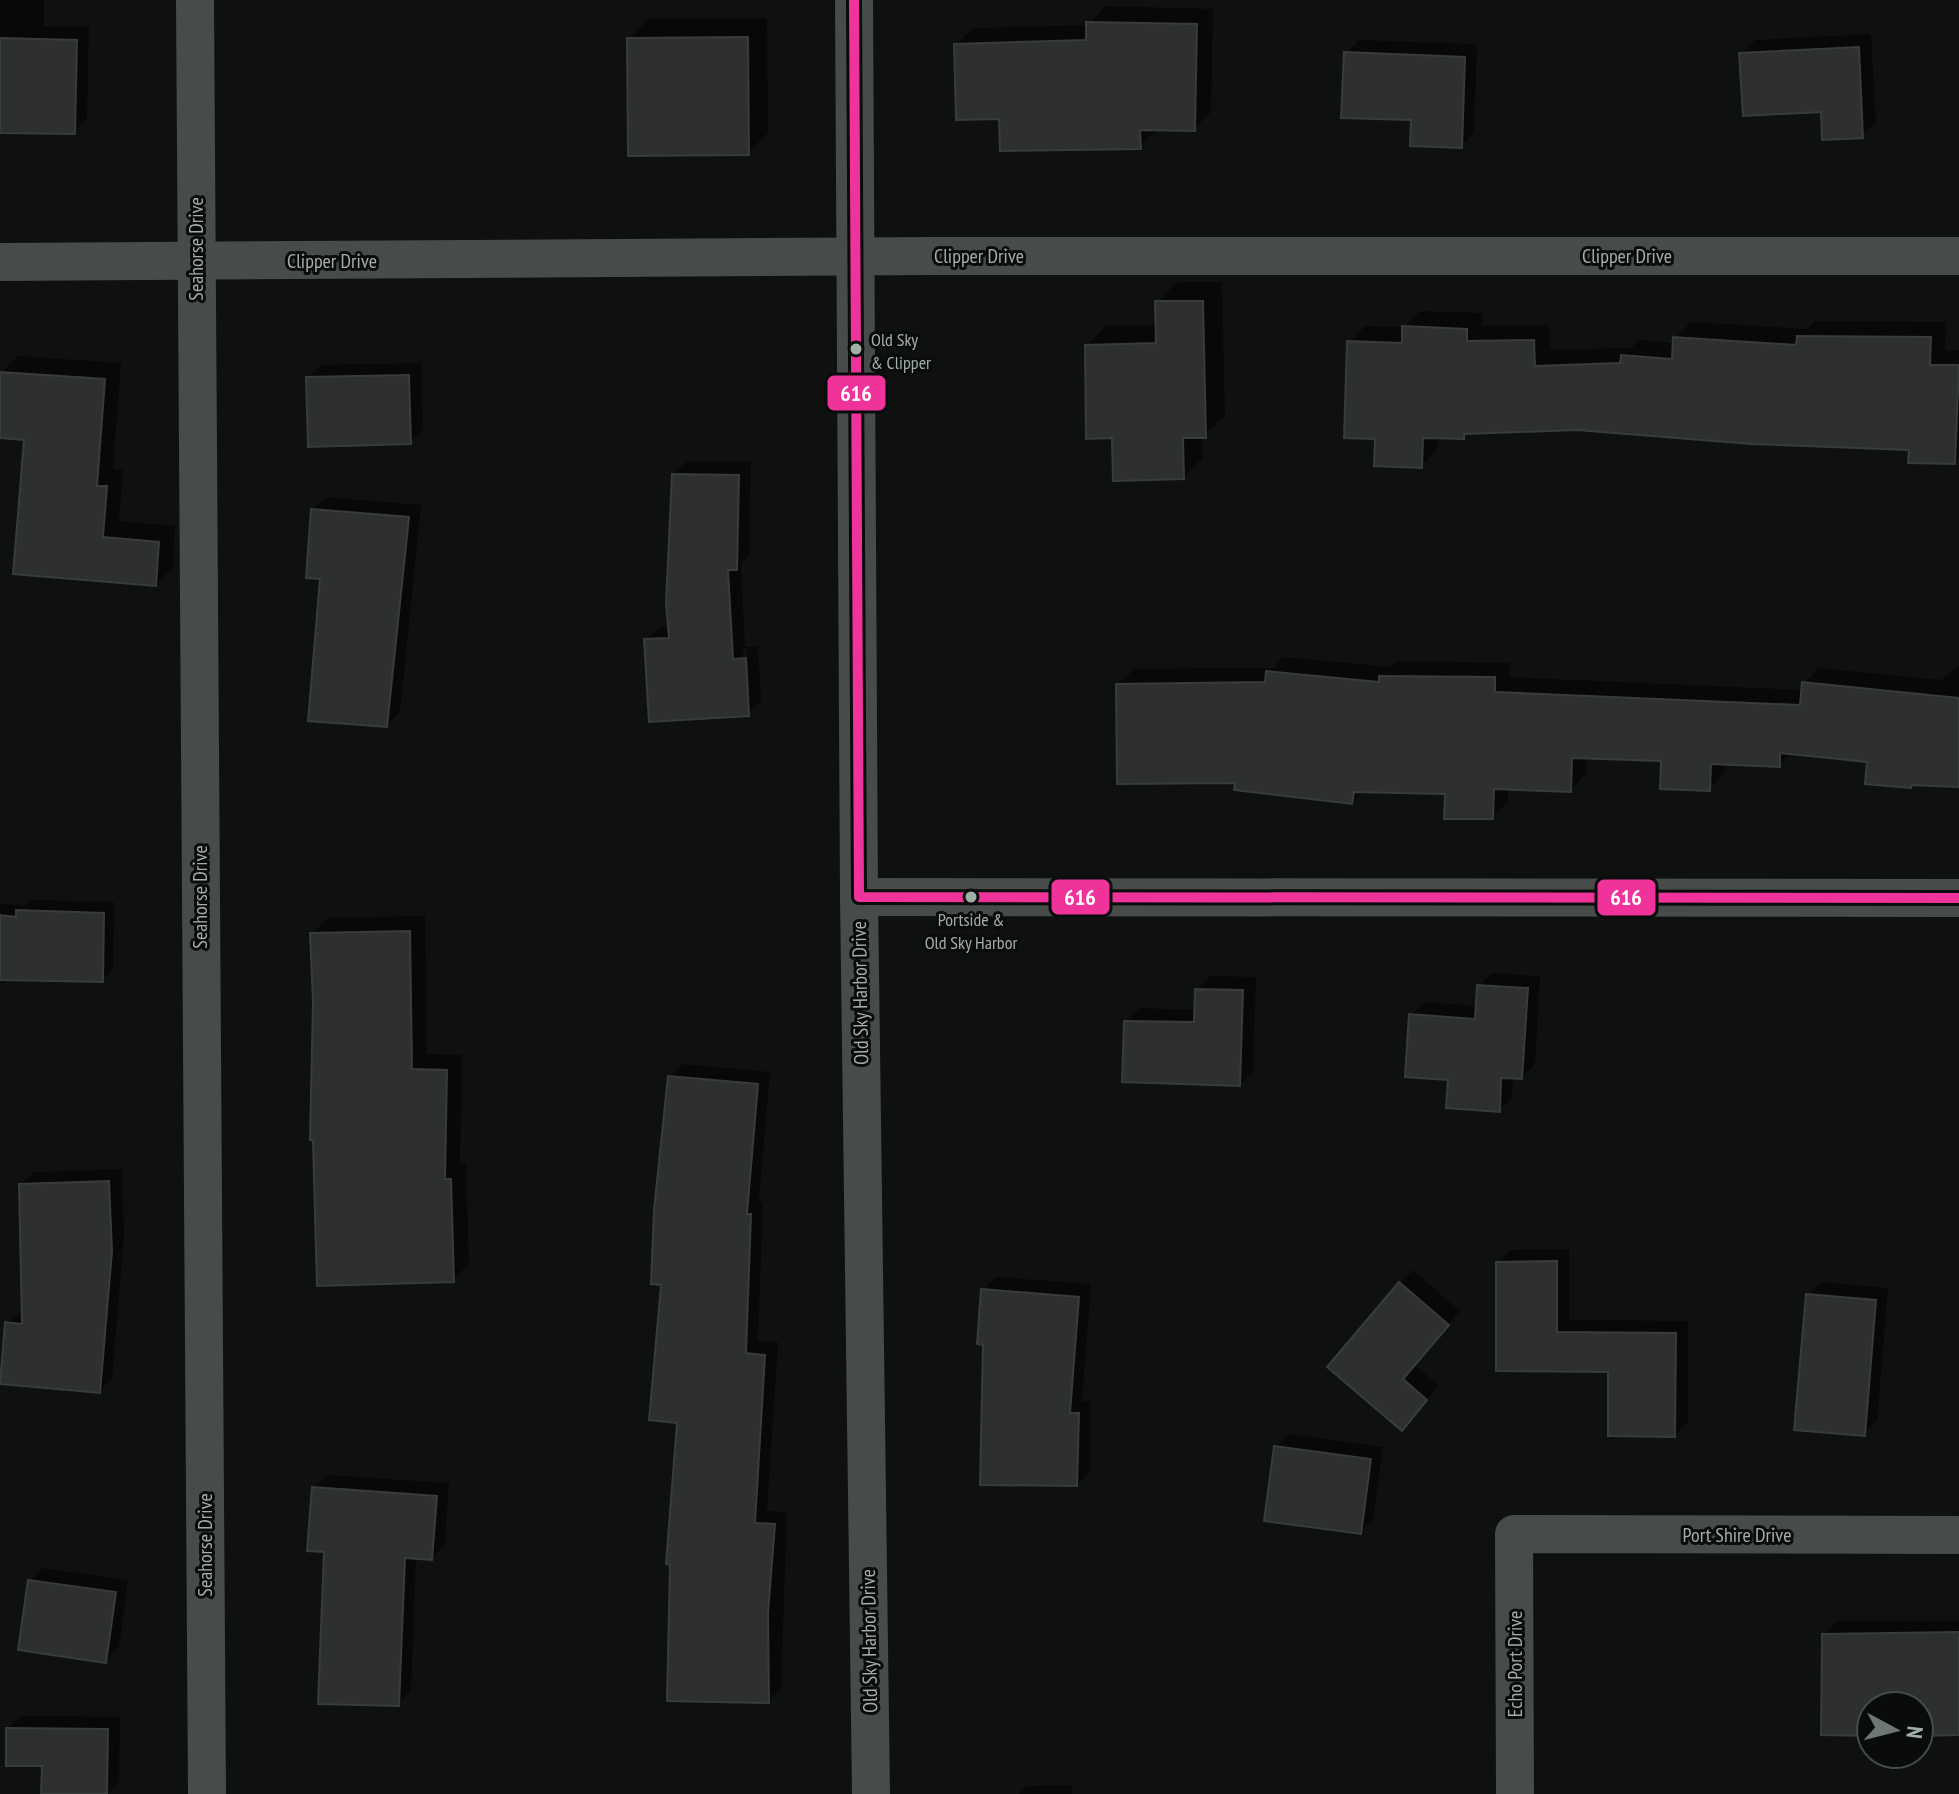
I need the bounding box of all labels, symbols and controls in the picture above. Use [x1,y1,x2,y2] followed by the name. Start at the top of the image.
[183,197,209,301] street label: Seahorse Drive
[934,243,1024,269] street label: Clipper Drive
[1582,243,1672,269] street label: Clipper Drive
[287,248,377,274] street label: Clipper Drive
[871,328,931,374] place label: Old Sky & Clipper
[848,341,864,357] marker: Old Sky & Clipper
[826,374,887,412] line badge: 616
[840,379,872,407] text: 616
[187,845,213,949] street label: Seahorse Drive
[1050,878,1111,916] line badge: 616
[1596,878,1657,917] line badge: 616
[1064,883,1096,911] text: 616
[1610,883,1642,911] text: 616
[963,889,979,905] marker: Portside & Old Sky Harbor
[925,908,1017,954] place label: Portside & Old Sky Harbor
[846,921,874,1065] street label: Old Sky Harbor Drive
[192,1493,218,1597] street label: Seahorse Drive
[1683,1522,1791,1548] street label: Port Shire Drive
[855,1569,883,1713] street label: Old Sky Harbor Drive
[1502,1611,1528,1717] street label: Echo Port Drive
[1855,1690,1935,1770] north arrow
[1900,1725,1929,1740] text: N

